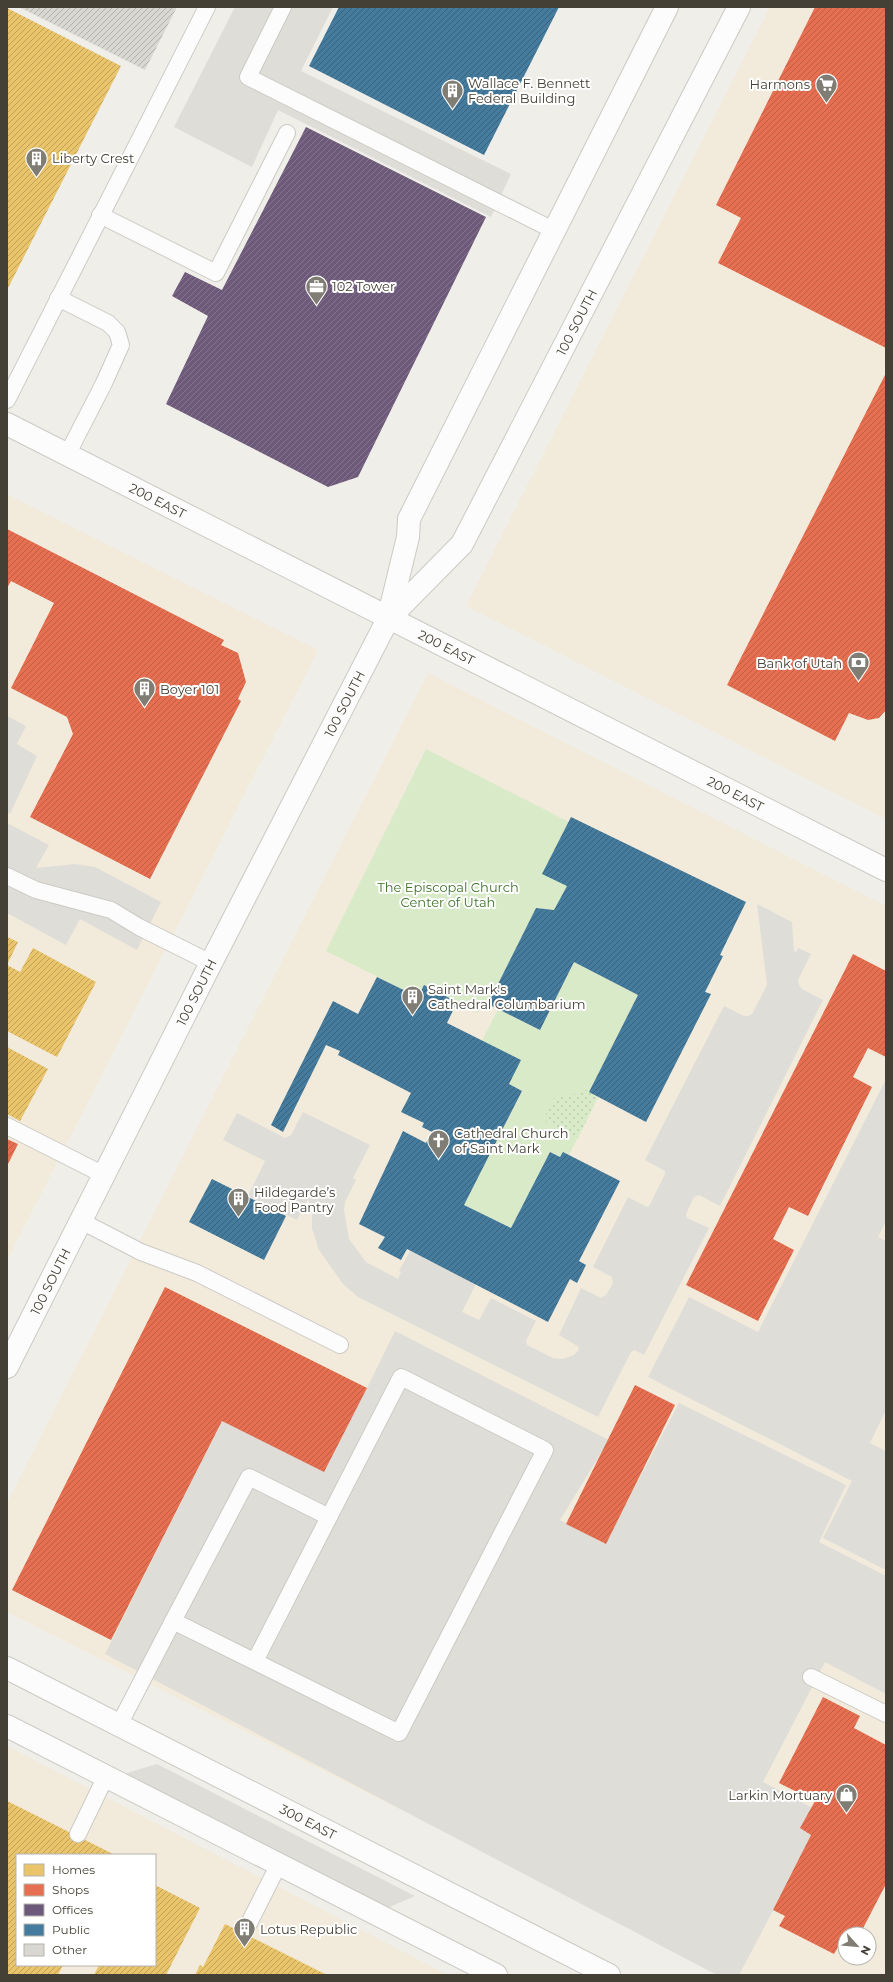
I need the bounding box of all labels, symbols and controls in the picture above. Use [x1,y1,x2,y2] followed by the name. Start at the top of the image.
[813,71,839,104] supermarket icon: Harmons
[468,75,590,106] place label: Wallace F. Bennett Federal Building
[750,76,810,92] place label: Harmons
[439,77,465,110] building icon: Wallace F. Bennett Federal Building
[23,145,49,178] building icon: Liberty Crest
[52,150,134,166] place label: Liberty Crest
[303,273,329,306] office icon: 102 Tower
[332,278,395,294] place label: 102 Tower
[553,286,600,358] street label: 100 SOUTH
[127,479,189,522] street label: 200 EAST
[416,626,478,668] street label: 200 EAST
[845,650,871,683] bank icon: Bank of Utah
[757,655,842,671] place label: Bank of Utah
[321,668,368,740] street label: 100 SOUTH
[132,676,158,709] building icon: Boyer 101
[160,681,219,697] place label: Boyer 101
[705,773,767,815] street label: 200 EAST
[377,879,519,910] park label: The Episcopal Church Center of Utah
[173,956,220,1028] street label: 100 SOUTH
[428,981,585,1012] place label: Saint Mark's Cathedral Columbarium
[400,983,426,1016] building icon: Saint Mark's Cathedral Columbarium
[454,1125,569,1156] place label: Cathedral Church of Saint Mark
[425,1127,451,1160] church icon: Cathedral Church of Saint Mark
[254,1184,335,1215] place label: Hildegarde’s Food Pantry
[225,1186,251,1219] building icon: Hildegarde’s Food Pantry
[27,1245,74,1317] street label: 100 SOUTH
[834,1782,860,1815] shop icon: Larkin Mortuary
[728,1787,833,1803] place label: Larkin Mortuary
[277,1800,340,1843] street label: 300 EAST
[16,1854,156,1966] legend
[52,1862,95,1877] text: Homes
[52,1882,89,1897] text: Shops
[52,1902,93,1917] text: Offices
[231,1916,257,1949] building icon: Lotus Republic
[260,1921,357,1937] place label: Lotus Republic
[52,1922,90,1937] text: Public
[837,1926,877,1966] north arrow
[52,1942,87,1957] text: Other
[858,1943,874,1958] text: N

